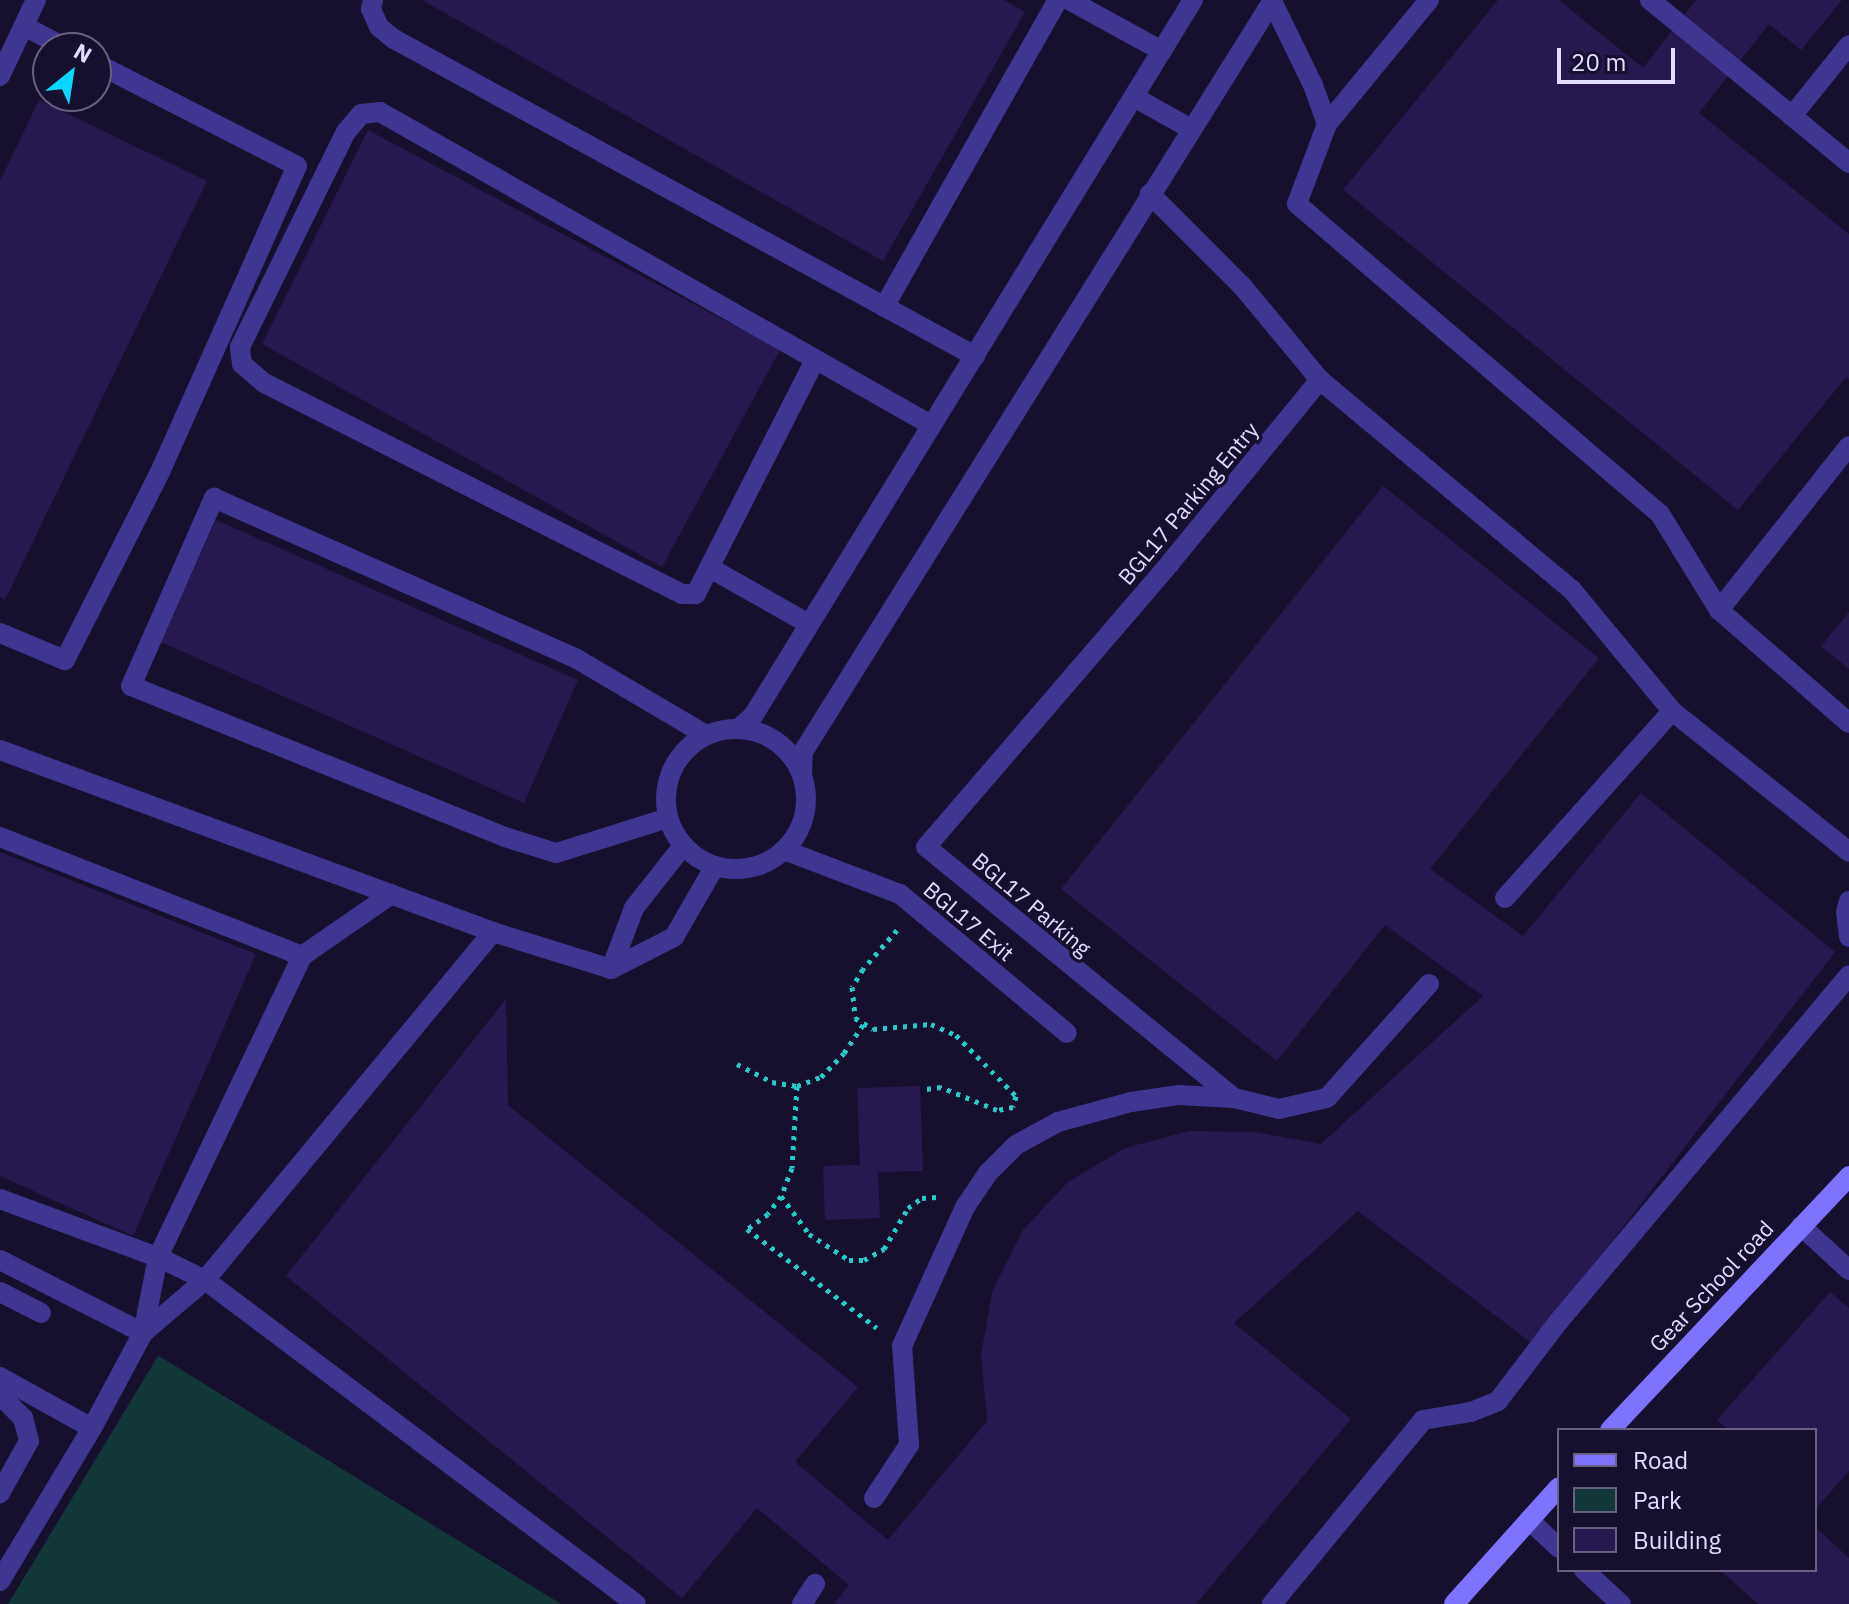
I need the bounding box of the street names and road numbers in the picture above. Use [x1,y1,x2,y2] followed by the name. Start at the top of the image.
[1112,416,1264,590] street label: BGL17 Parking Entry
[967,847,1097,961] street label: BGL17 Parking
[919,876,1019,966] street label: BGL17 Exit
[1644,1215,1778,1357] street label: Gear School road

